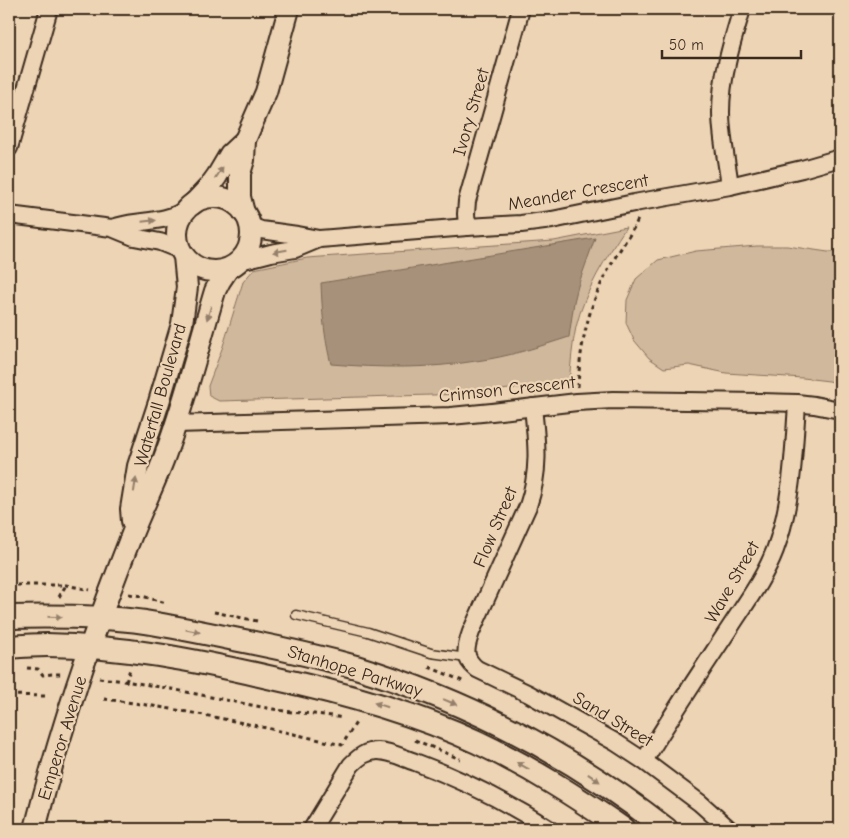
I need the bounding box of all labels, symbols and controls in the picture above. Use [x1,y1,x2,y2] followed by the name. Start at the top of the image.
[662,28,800,60] scale bar
[669,36,704,54] text: 50 m
[449,65,494,158] street label: Ivory Street
[214,166,223,180] one-way arrow
[506,170,651,215] street label: Meander Crescent
[142,217,158,225] one-way arrow
[272,248,288,256] one-way arrow
[204,306,212,321] one-way arrow
[130,321,191,469] street label: Waterfall Boulevard
[438,372,577,407] street label: Crimson Crescent
[131,477,139,493] one-way arrow
[469,483,522,571] street label: Flow Street
[701,537,765,627] street label: Wave Street
[47,613,63,621] one-way arrow
[185,628,201,636] one-way arrow
[285,641,426,702] street label: Stanhope Parkway
[34,674,91,803] street label: Emperor Avenue
[569,687,657,752] street label: Sand Street
[443,699,457,707] one-way arrow
[374,701,389,709] one-way arrow
[516,761,530,770] one-way arrow
[587,773,601,782] one-way arrow

